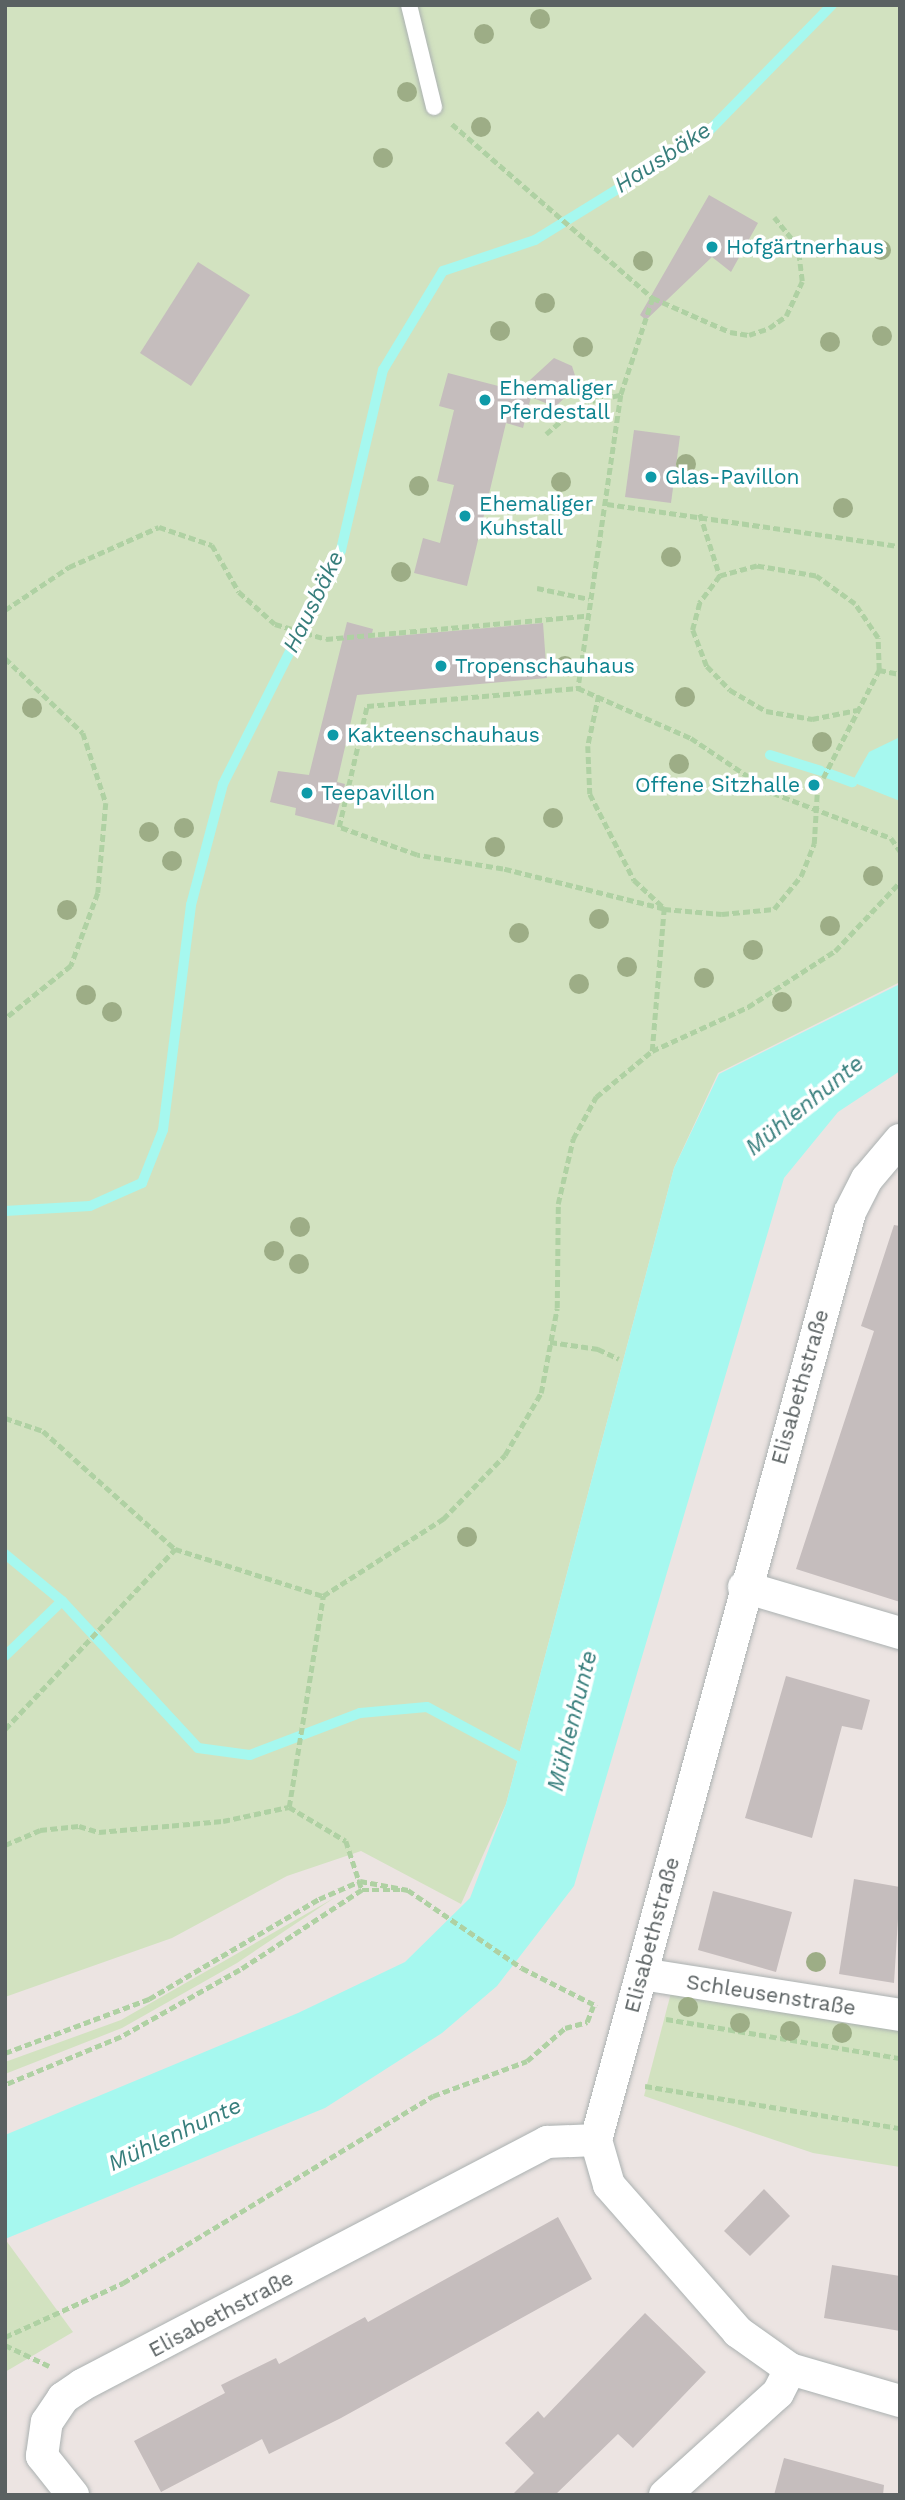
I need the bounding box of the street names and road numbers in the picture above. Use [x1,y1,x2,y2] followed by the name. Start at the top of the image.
[766,1307,834,1467] street label: Elisabethstraße
[619,1854,685,2016] street label: Elisabethstraße
[685,1969,857,2021] street label: Schleusenstraße
[144,2265,298,2363] street label: Elisabethstraße

